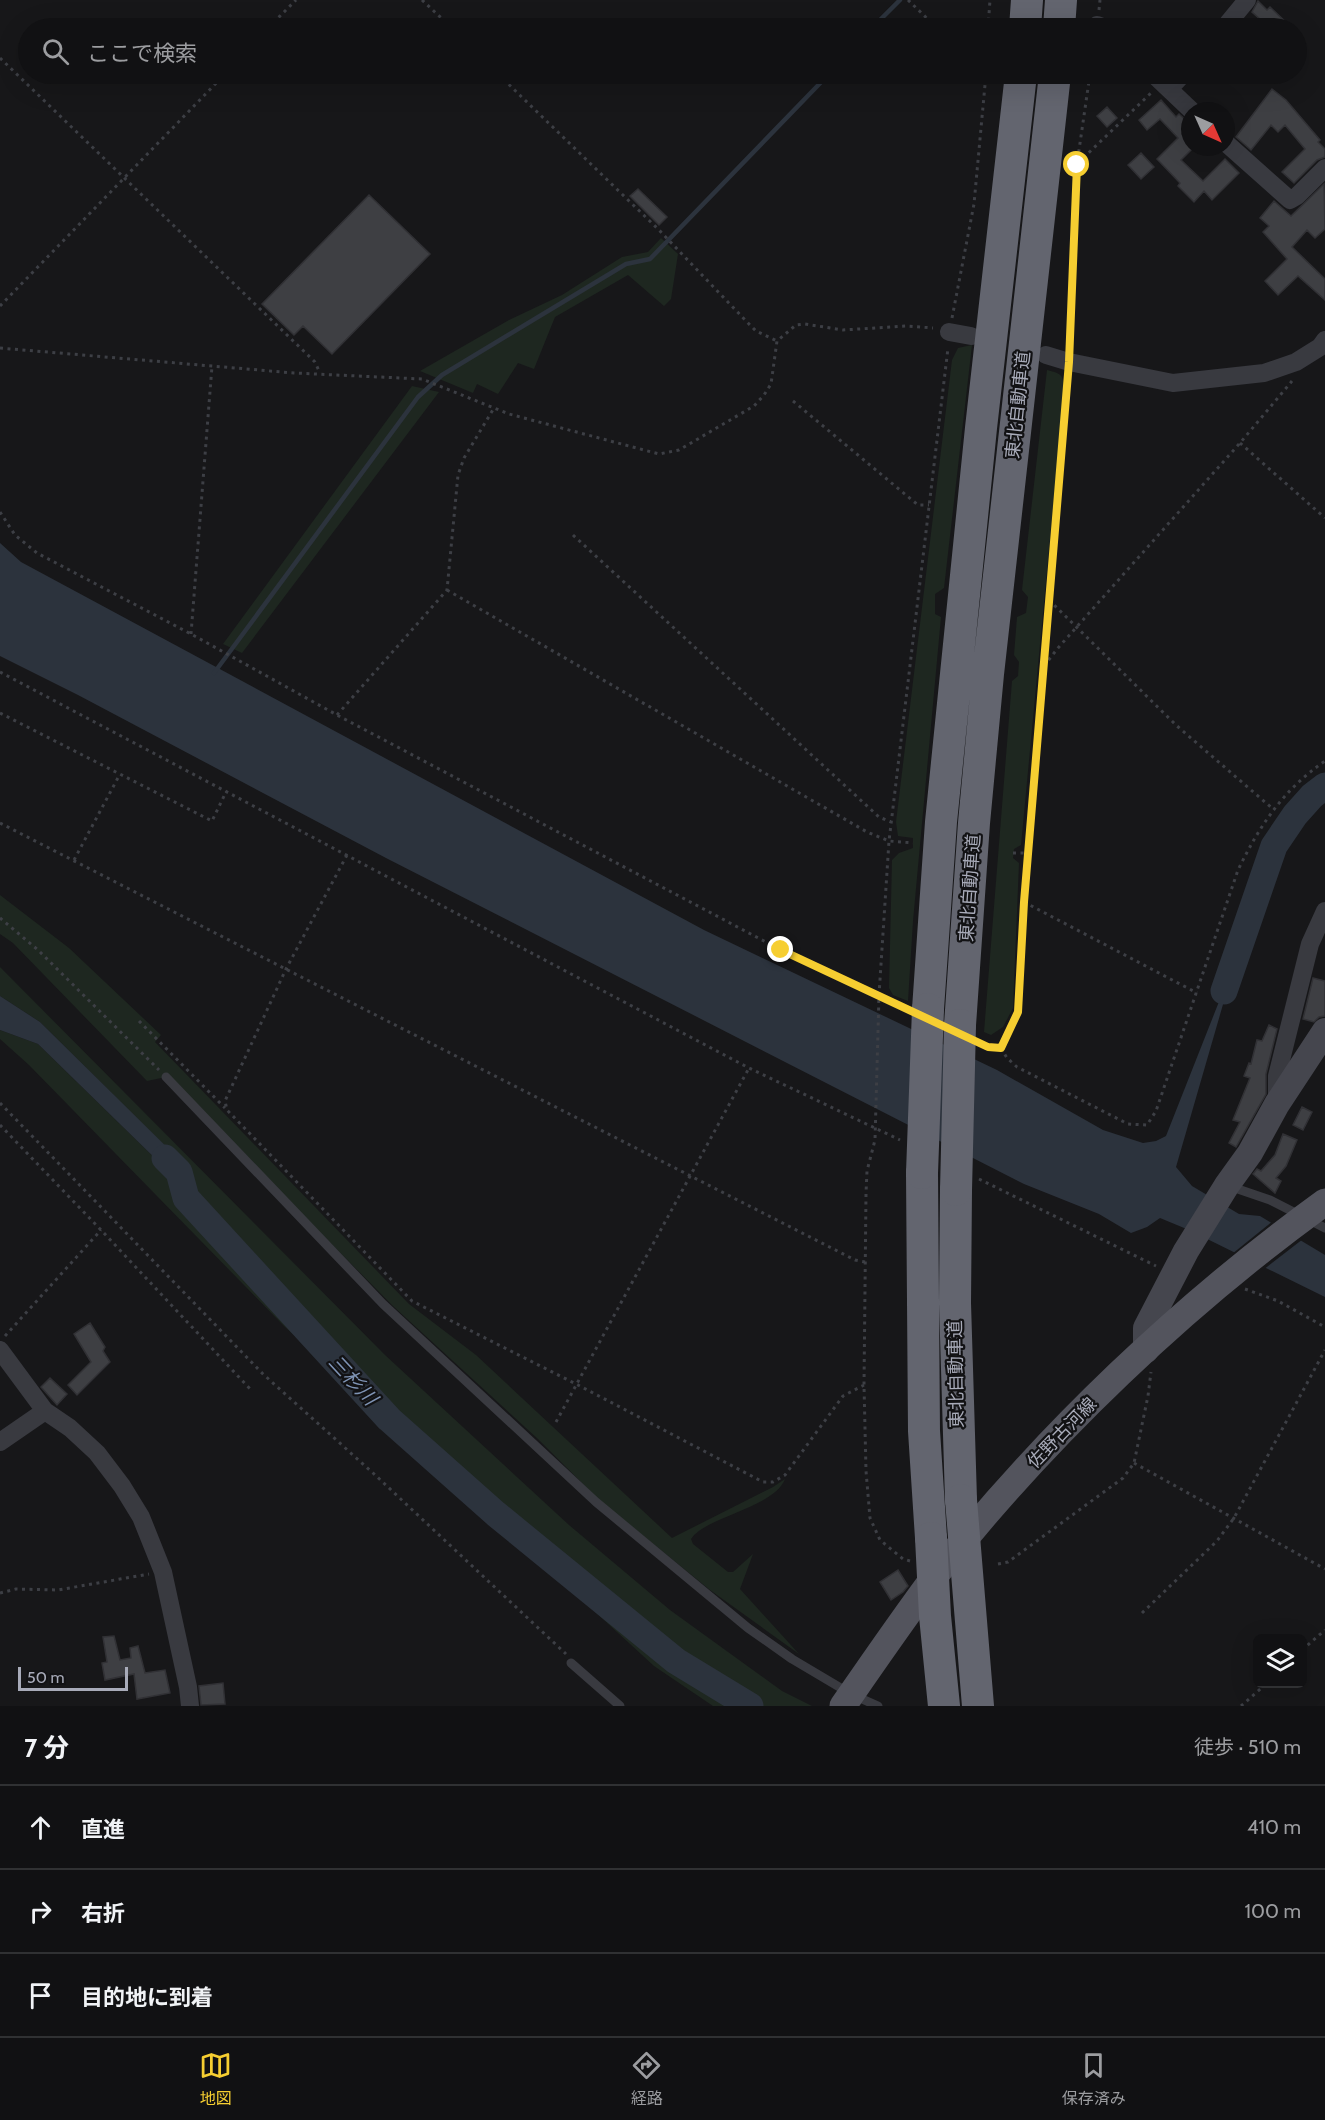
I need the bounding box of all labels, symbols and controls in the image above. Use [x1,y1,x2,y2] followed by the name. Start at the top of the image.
[18,18,1307,84] search box
[39,35,72,68] icon: search
[87,40,197,67] text: ここで検索
[1181,102,1235,156] north arrow
[1063,151,1089,177] route start
[1001,350,1035,460] street label: 東北自動車道
[955,833,985,943] street label: 東北自動車道
[767,936,793,962] route end
[944,1320,968,1428] street label: 東北自動車道
[324,1350,384,1412] water label: 三杉川
[1023,1393,1101,1473] street label: 佐野古河線
[1253,1634,1307,1688] map controls
[1253,1634,1307,1688] button: layers
[18,1664,128,1692] scale bar
[27,1668,64,1687] text: 50 m
[24,1732,69,1764] text: 7 分
[1194,1735,1301,1759] text: 徒歩 · 510 m
[24,1811,57,1844] icon: ahead
[1247,1815,1301,1839] text: 410 m
[81,1816,125,1843] text: 直進
[24,1895,57,1928] icon: right
[1245,1899,1301,1923] text: 100 m
[81,1900,125,1927] text: 右折
[24,1979,57,2012] icon: arrive
[81,1984,213,2011] text: 目的地に到着
[199,2049,232,2109] tab: 地図
[630,2049,663,2109] tab: 経路
[1062,2049,1126,2109] tab: 保存済み

